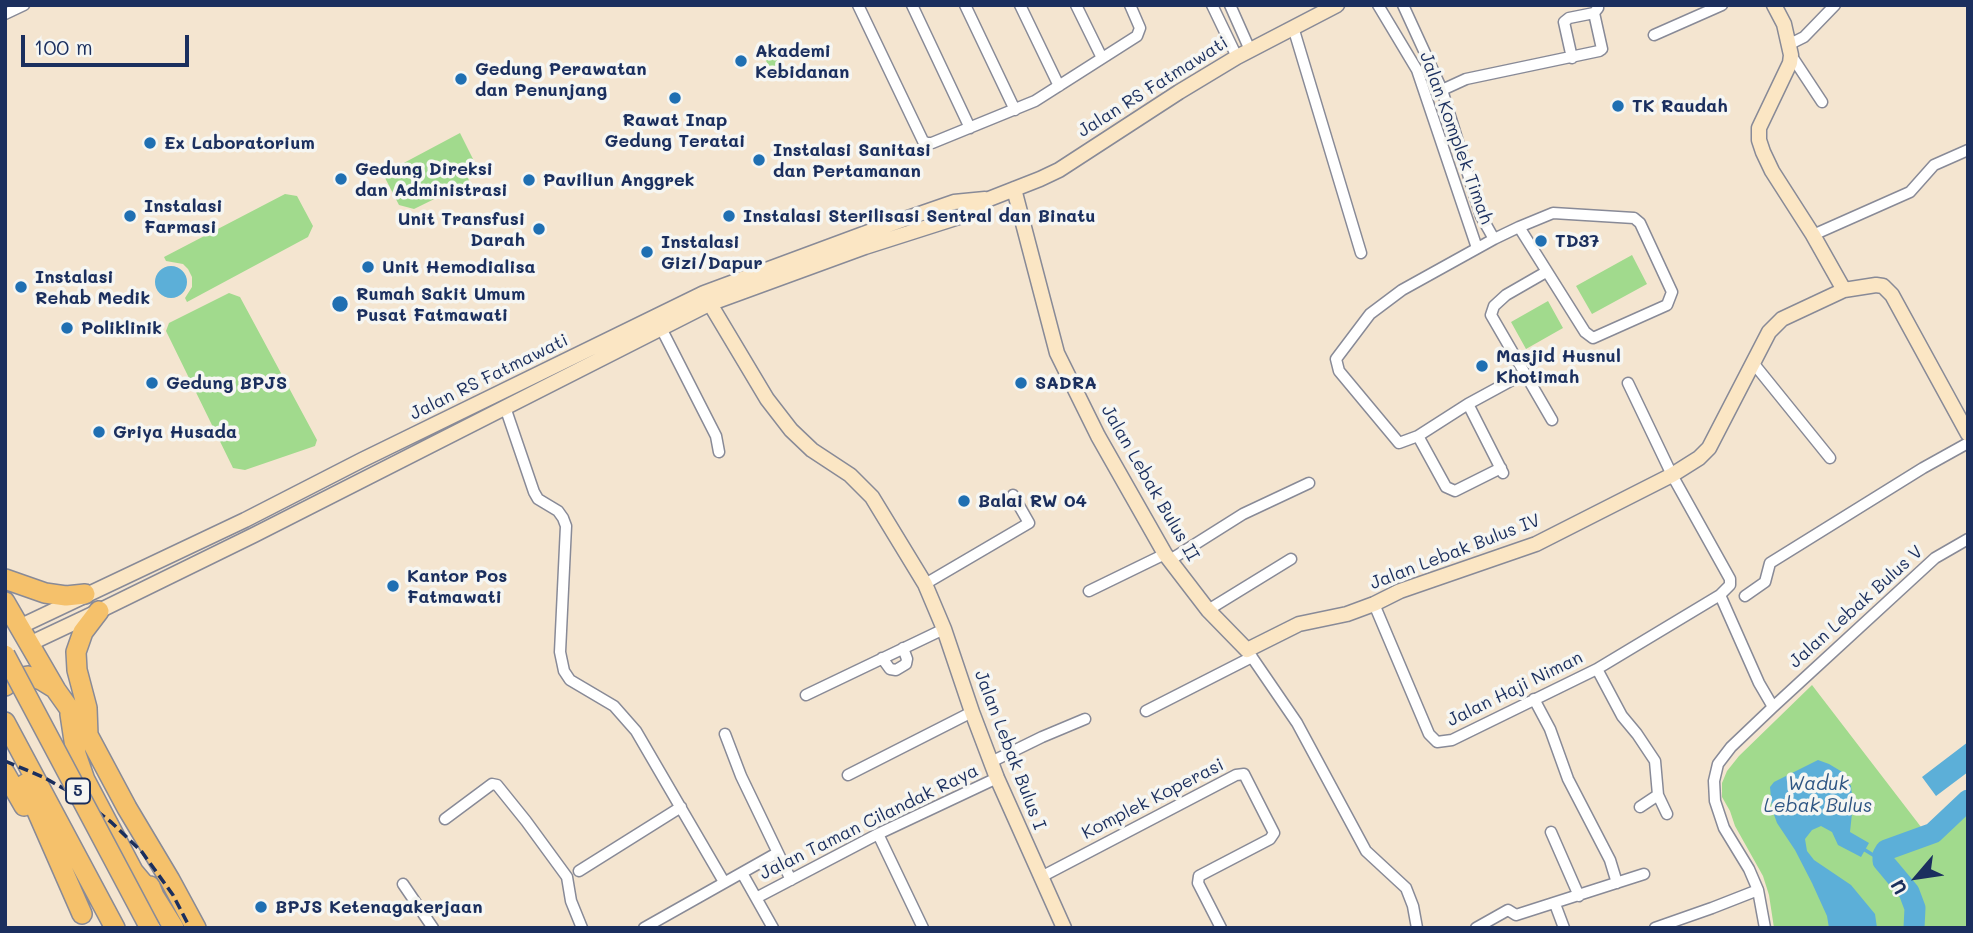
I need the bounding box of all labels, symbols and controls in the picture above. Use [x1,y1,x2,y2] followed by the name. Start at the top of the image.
[24,21,192,65] scale bar
[1074,32,1232,142] street label: Jalan RS Fatmawati
[34,33,93,60] text: 100 m
[755,40,849,82] place label: Akademi Kebidanan
[1415,49,1497,227] street label: Jalan Komplek Timah
[733,53,749,69] marker: Akademi Kebidanan
[475,58,647,100] place label: Gedung Perawatan dan Penunjang
[453,71,469,87] marker: Gedung Perawatan dan Penunjang
[667,90,683,106] marker: Rawat Inap Gedung Teratai
[1632,95,1728,117] place label: TK Raudah
[1610,98,1626,114] marker: TK Raudah
[605,109,745,152] place label: Rawat Inap Gedung Teratai
[164,132,315,154] place label: Ex Laboratorium
[142,135,158,151] marker: Ex Laboratorium
[773,139,931,182] place label: Instalasi Sanitasi dan Pertamanan
[751,152,767,168] marker: Instalasi Sanitasi dan Pertamanan
[355,158,508,200] place label: Gedung Direksi dan Administrasi
[543,169,694,191] place label: Paviliun Anggrek
[333,171,349,187] marker: Gedung Direksi dan Administrasi
[521,172,537,188] marker: Paviliun Anggrek
[144,195,223,238] place label: Instalasi Farmasi
[743,205,1096,227] place label: Instalasi Sterilisasi Sentral dan Binatu
[122,208,138,224] marker: Instalasi Farmasi
[398,208,525,250] place label: Unit Transfusi Darah
[721,208,737,224] marker: Instalasi Sterilisasi Sentral dan Binatu
[531,221,547,237] marker: Unit Transfusi Darah
[1555,230,1599,252] place label: TD37
[661,231,763,274] place label: Instalasi Gizi/Dapur
[1533,233,1549,249] marker: TD37
[639,244,655,260] marker: Instalasi Gizi/Dapur
[382,256,536,278] place label: Unit Hemodialisa
[360,259,376,275] marker: Unit Hemodialisa
[35,266,150,308] place label: Instalasi Rehab Medik
[13,279,29,295] marker: Instalasi Rehab Medik
[356,283,525,326] place label: Rumah Sakit Umum Pusat Fatmawati
[330,294,350,314] marker: Rumah Sakit Umum Pusat Fatmawati
[81,317,162,339] place label: Poliklinik
[59,320,75,336] marker: Poliklinik
[406,329,572,425] street label: Jalan RS Fatmawati
[1496,345,1621,388] place label: Masjid Husnul Khotimah
[1474,358,1490,374] marker: Masjid Husnul Khotimah
[166,372,287,394] place label: Gedung BPJS
[1035,372,1097,394] place label: SADRA
[144,375,160,391] marker: Gedung BPJS
[1013,375,1029,391] marker: SADRA
[1096,401,1204,565] street label: Jalan Lebak Bulus II
[113,421,237,443] place label: Griya Husada
[91,424,107,440] marker: Griya Husada
[978,490,1087,512] place label: Balai RW 04
[956,493,972,509] marker: Balai RW 04
[1367,510,1543,594] street label: Jalan Lebak Bulus IV
[1785,541,1927,673] street label: Jalan Lebak Bulus V
[407,565,507,608] place label: Kantor Pos Fatmawati
[385,578,401,594] marker: Kantor Pos Fatmawati
[1444,647,1586,731] street label: Jalan Haji Niman
[970,667,1050,833] street label: Jalan Lebak Bulus I
[1078,754,1228,844] street label: Komplek Koperasi
[756,760,982,884] street label: Jalan Taman Cilandak Raya
[1764,773,1872,817] water label: Waduk Lebak Bulus
[66,778,90,804] road number: 5
[1882,842,1952,912] north arrow
[1884,876,1912,899] text: U
[275,896,482,918] place label: BPJS Ketenagakerjaan
[253,899,269,915] marker: BPJS Ketenagakerjaan

